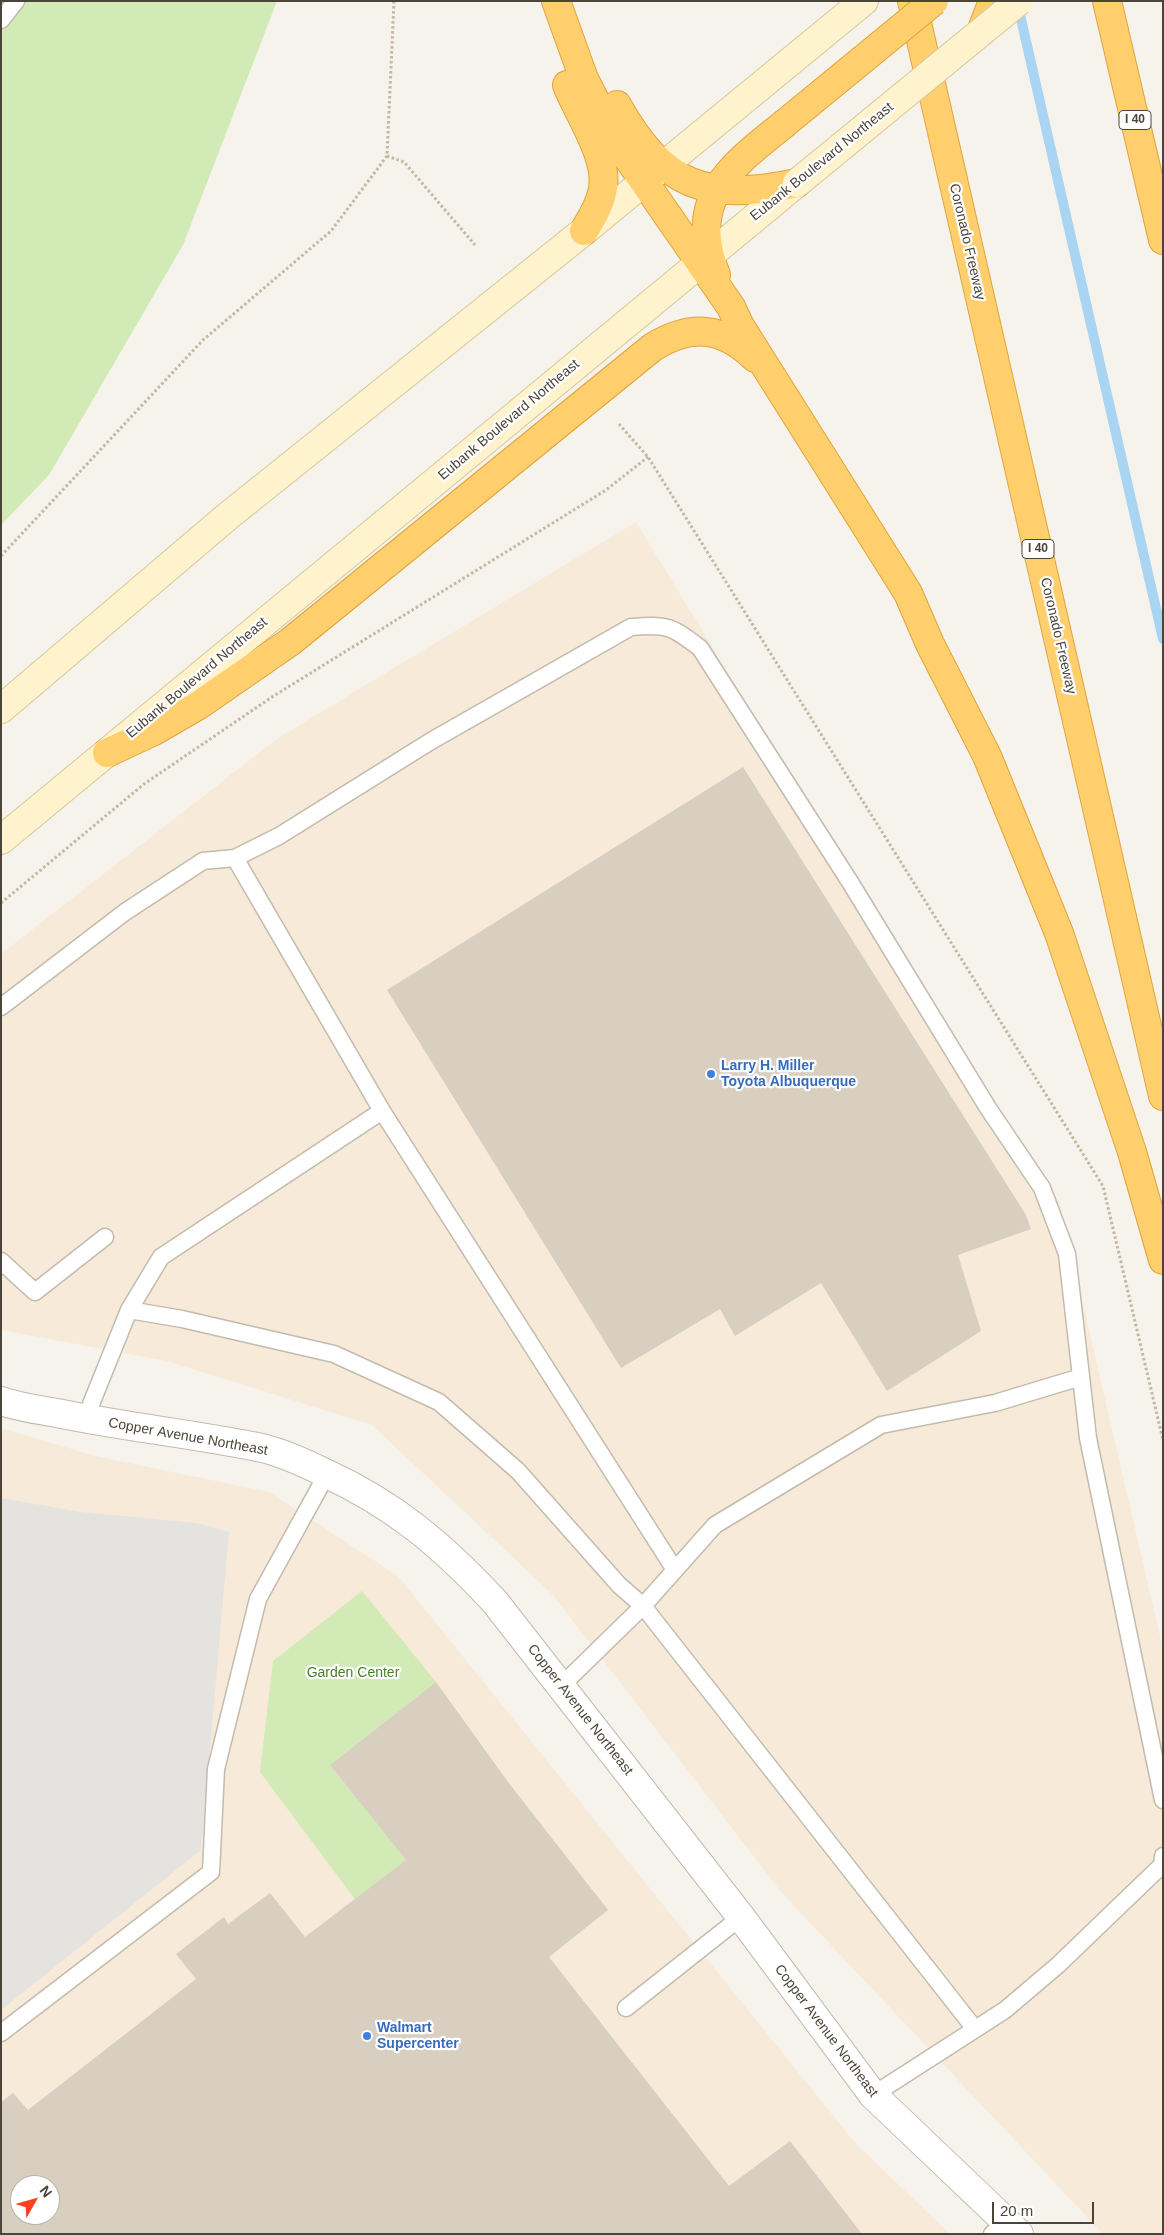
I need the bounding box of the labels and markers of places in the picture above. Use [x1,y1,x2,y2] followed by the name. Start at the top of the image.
[721,1058,856,1090] place label: Larry H. Miller Toyota Albuquerque
[705,1068,717,1080] marker: Larry H. Miller Toyota Albuquerque
[377,2020,459,2052] place label: Walmart Supercenter
[361,2030,373,2042] marker: Walmart Supercenter

